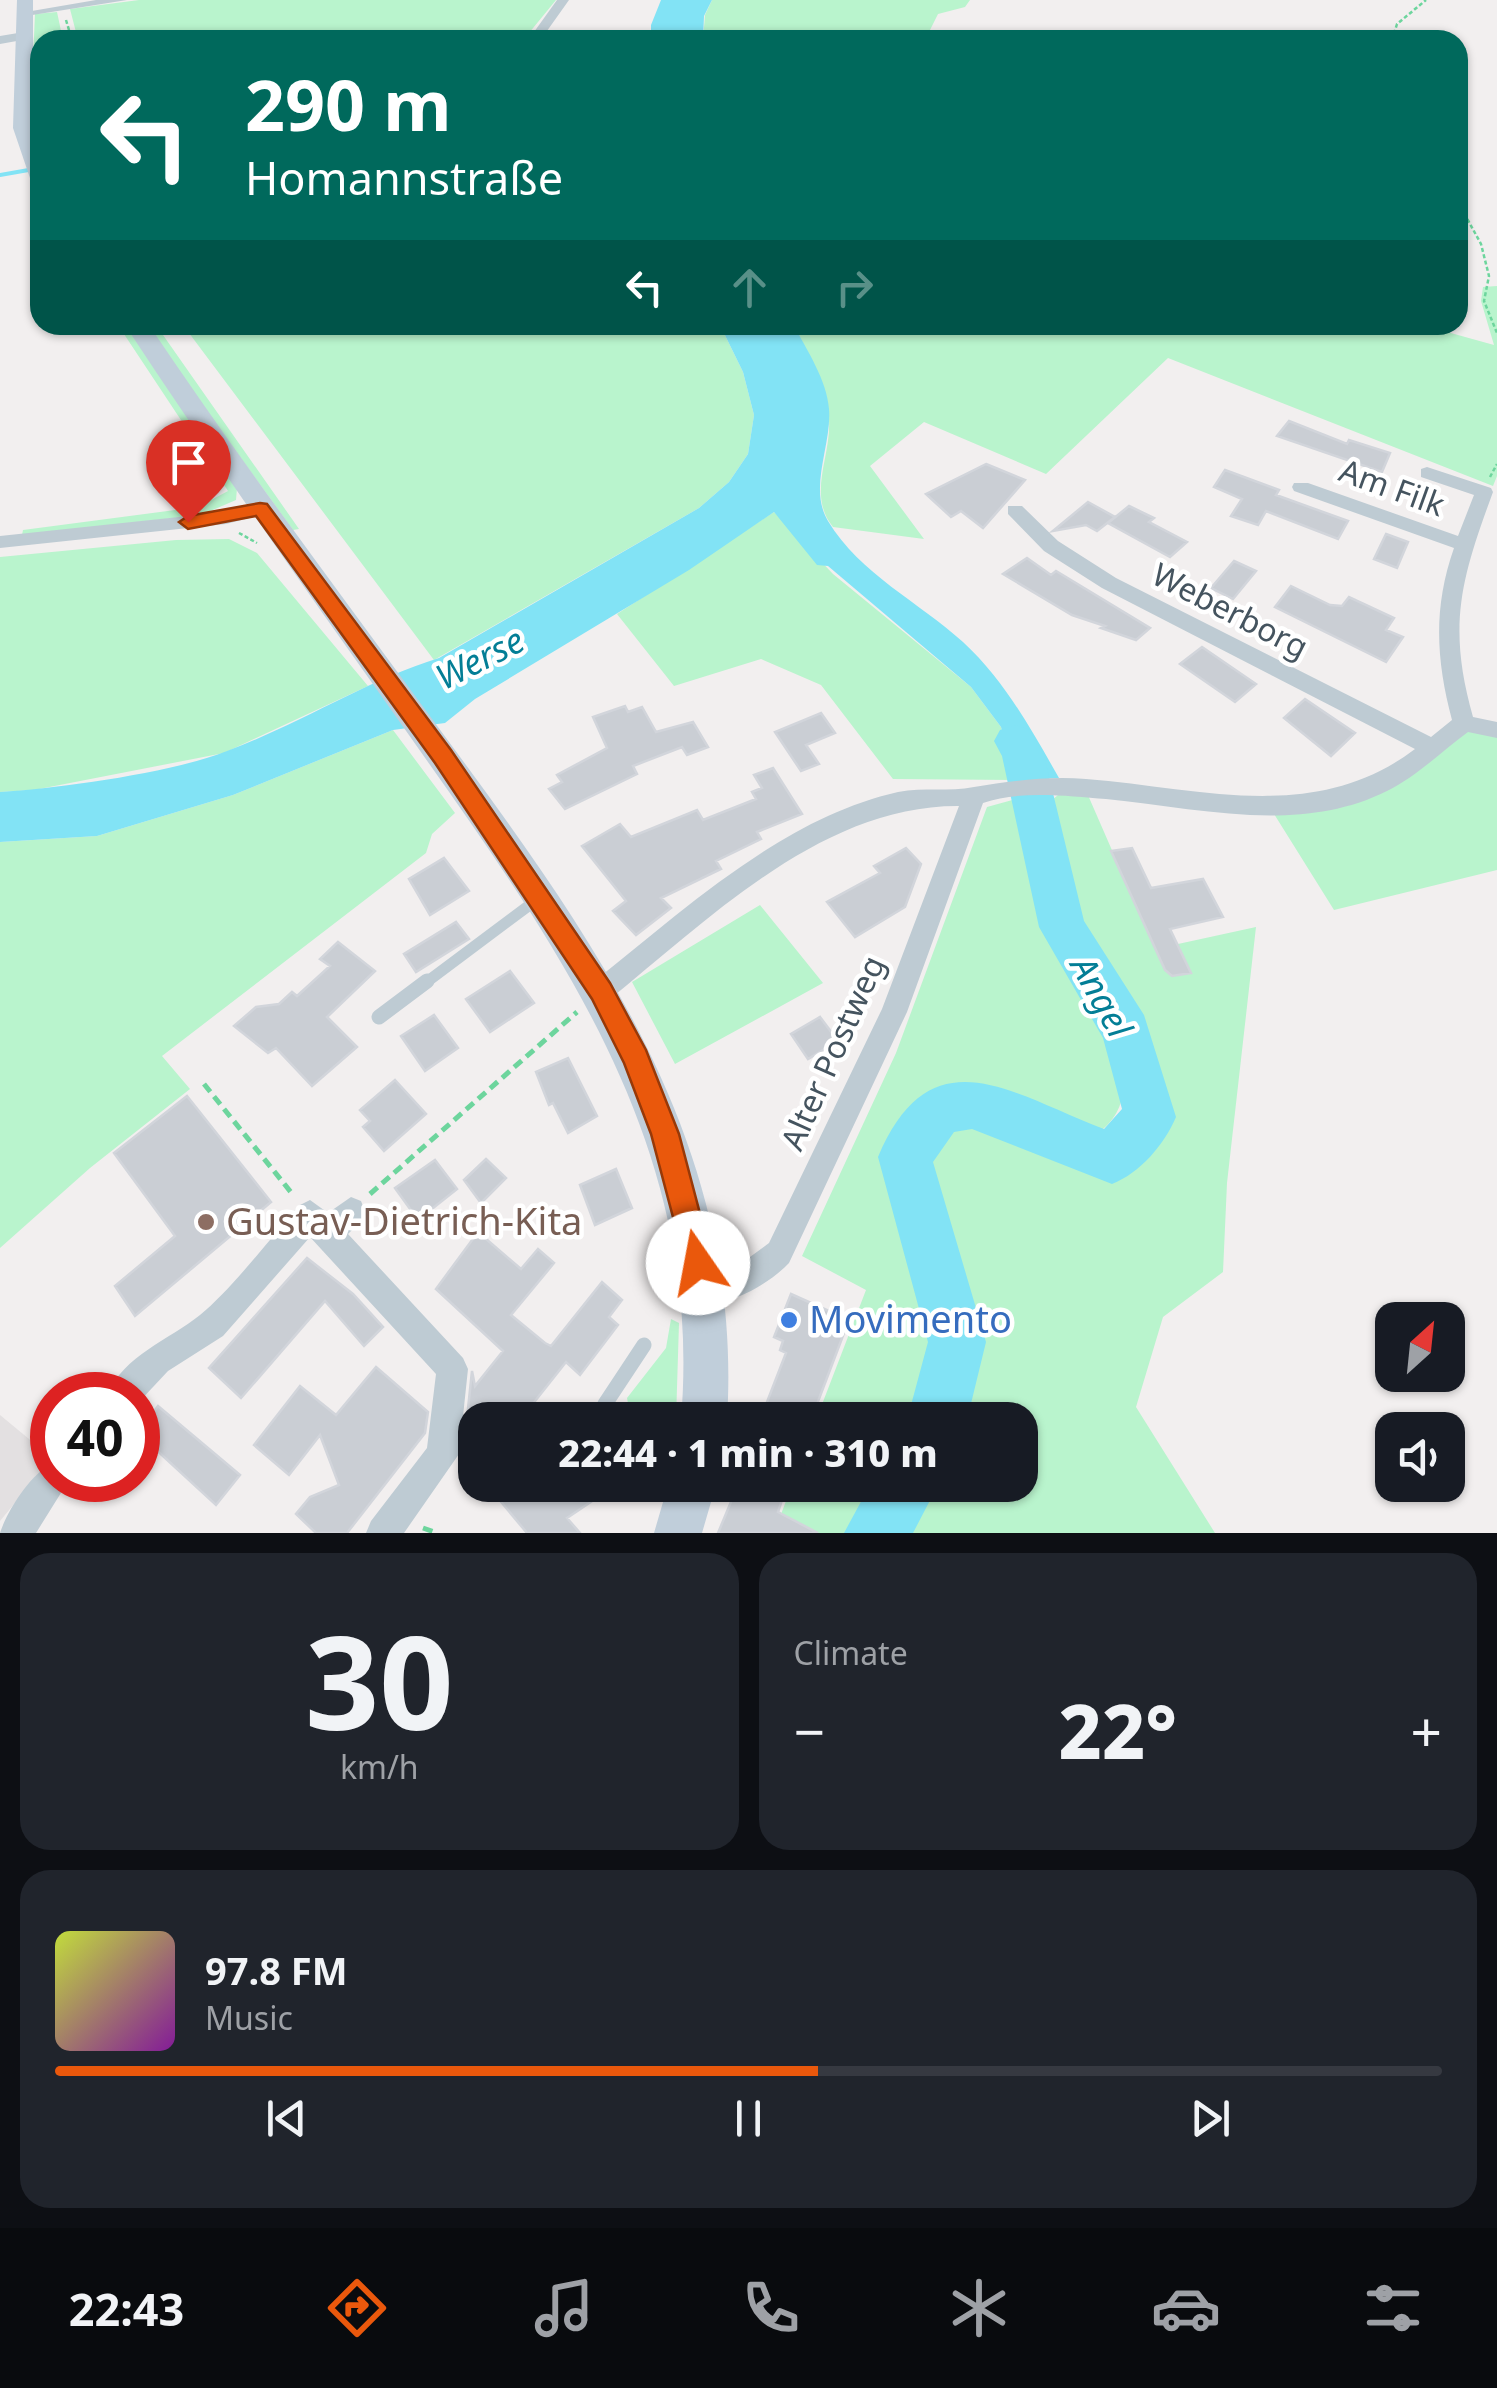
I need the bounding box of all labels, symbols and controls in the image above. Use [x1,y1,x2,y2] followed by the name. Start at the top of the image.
[245,56,452,152] text: 290 m
[80,70,210,200] icon: left
[245,147,563,208] text: Homannstraße
[617,260,672,315] icon: left
[722,260,777,315] icon: ahead
[827,260,882,315] icon: right
[146,420,231,523] pin
[161,435,216,490] icon: arrive
[1334,448,1451,525] street label: Am Filk
[1145,552,1316,667] street label: Weberborg
[427,616,532,700] water label: Werse
[1060,945,1144,1046] water label: Angel
[770,948,894,1156] street label: Alter Postweg
[226,1194,582,1246] place label: Gustav-Dietrich-Kita
[195,1211,217,1233] marker: Gustav-Dietrich-Kita
[646,1211,750,1315] position arrow
[809,1292,1012,1344] place label: Movimento
[1375,1302,1465,1392] north arrow
[1375,1302,1465,1502] map controls
[778,1309,800,1331] marker: Movimento
[30,1372,160,1502] speed limit sign: 40
[1375,1412,1465,1502] button: sound
[558,1426,938,1478] text: 22:44 · 1 min · 310 m
[305,1591,454,1768] text: 30
[794,1631,908,1674] text: Climate
[1059,1679,1177,1781] text: 22°
[794,1693,825,1768] text: −
[1411,1693,1442,1768] text: +
[340,1745,419,1788] text: km/h
[205,1944,347,1996] text: 97.8 FM
[205,1996,293,2039] text: Music
[259,2091,314,2146] icon: previous
[721,2091,776,2146] icon: pause
[1183,2091,1238,2146] icon: next
[322,2273,392,2343] icon: directions
[529,2273,599,2343] icon: music
[736,2273,806,2343] icon: phone
[944,2273,1014,2343] icon: climate
[1151,2273,1221,2343] icon: car
[1358,2273,1428,2343] icon: filters
[69,2278,184,2339] text: 22:43

